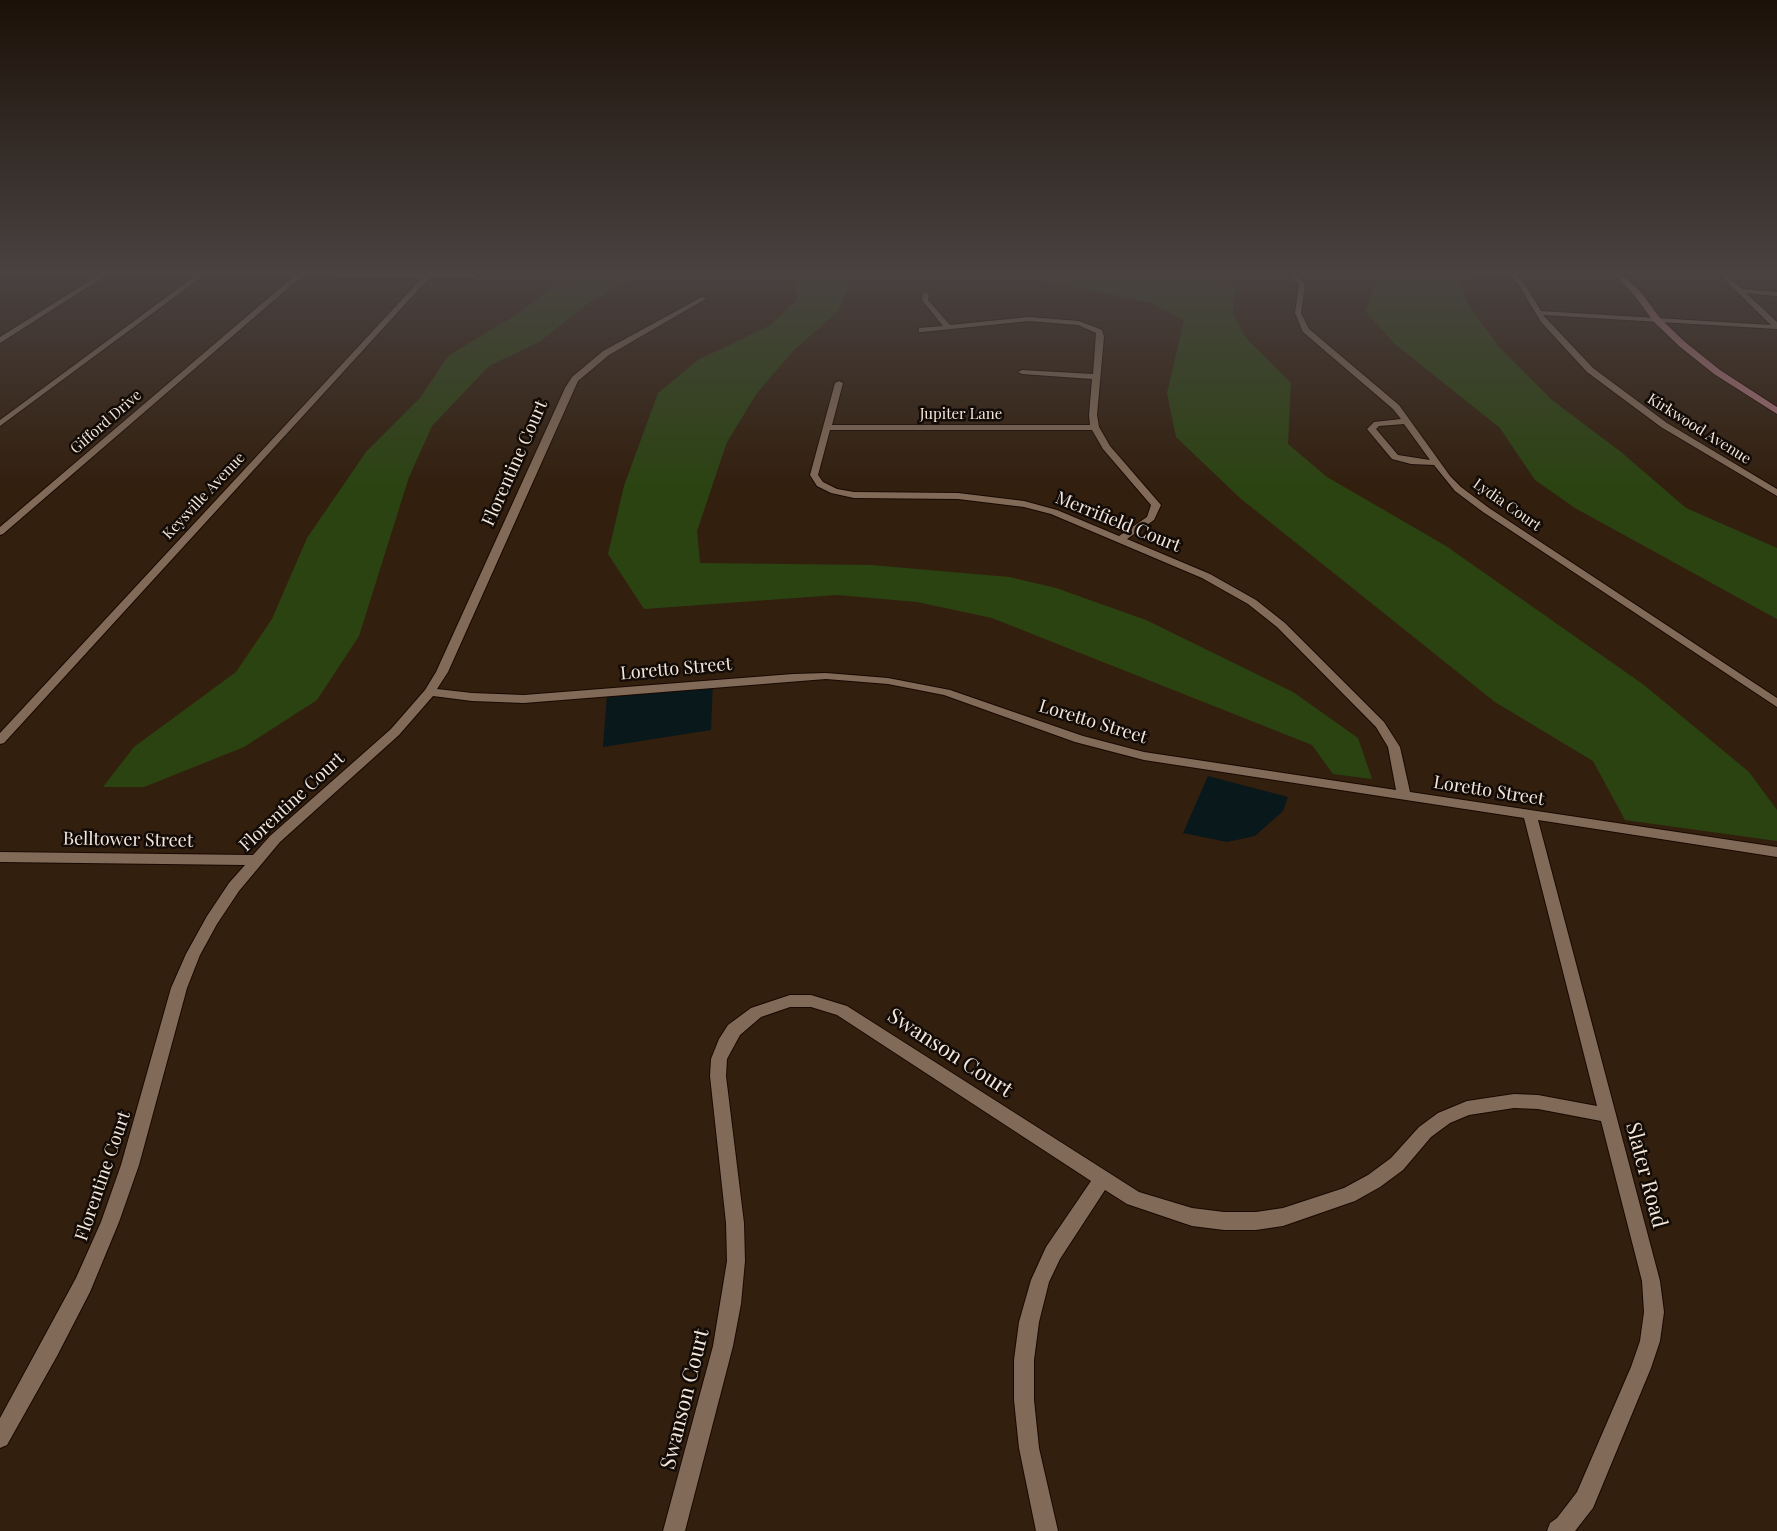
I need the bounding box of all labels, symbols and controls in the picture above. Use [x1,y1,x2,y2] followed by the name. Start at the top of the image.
[67,386,145,458] street label: Gifford Drive
[1644,390,1754,468] street label: Kirkwood Avenue
[478,397,552,529] street label: Florentine Court
[920,405,1002,423] street label: Jupiter Lane
[159,449,249,543] street label: Keysville Avenue
[1470,475,1544,535] street label: Lydia Court
[1052,487,1184,557] street label: Merrifield Court
[619,653,733,685] street label: Loretto Street
[1036,695,1150,749] street label: Loretto Street
[235,748,349,856] street label: Florentine Court
[1432,772,1546,810] street label: Loretto Street
[63,828,193,852] street label: Belltower Street
[883,1003,1017,1103] street label: Swanson Court
[71,1108,135,1244] street label: Florentine Court
[1620,1119,1672,1231] street label: Slater Road
[655,1326,715,1472] street label: Swanson Court

